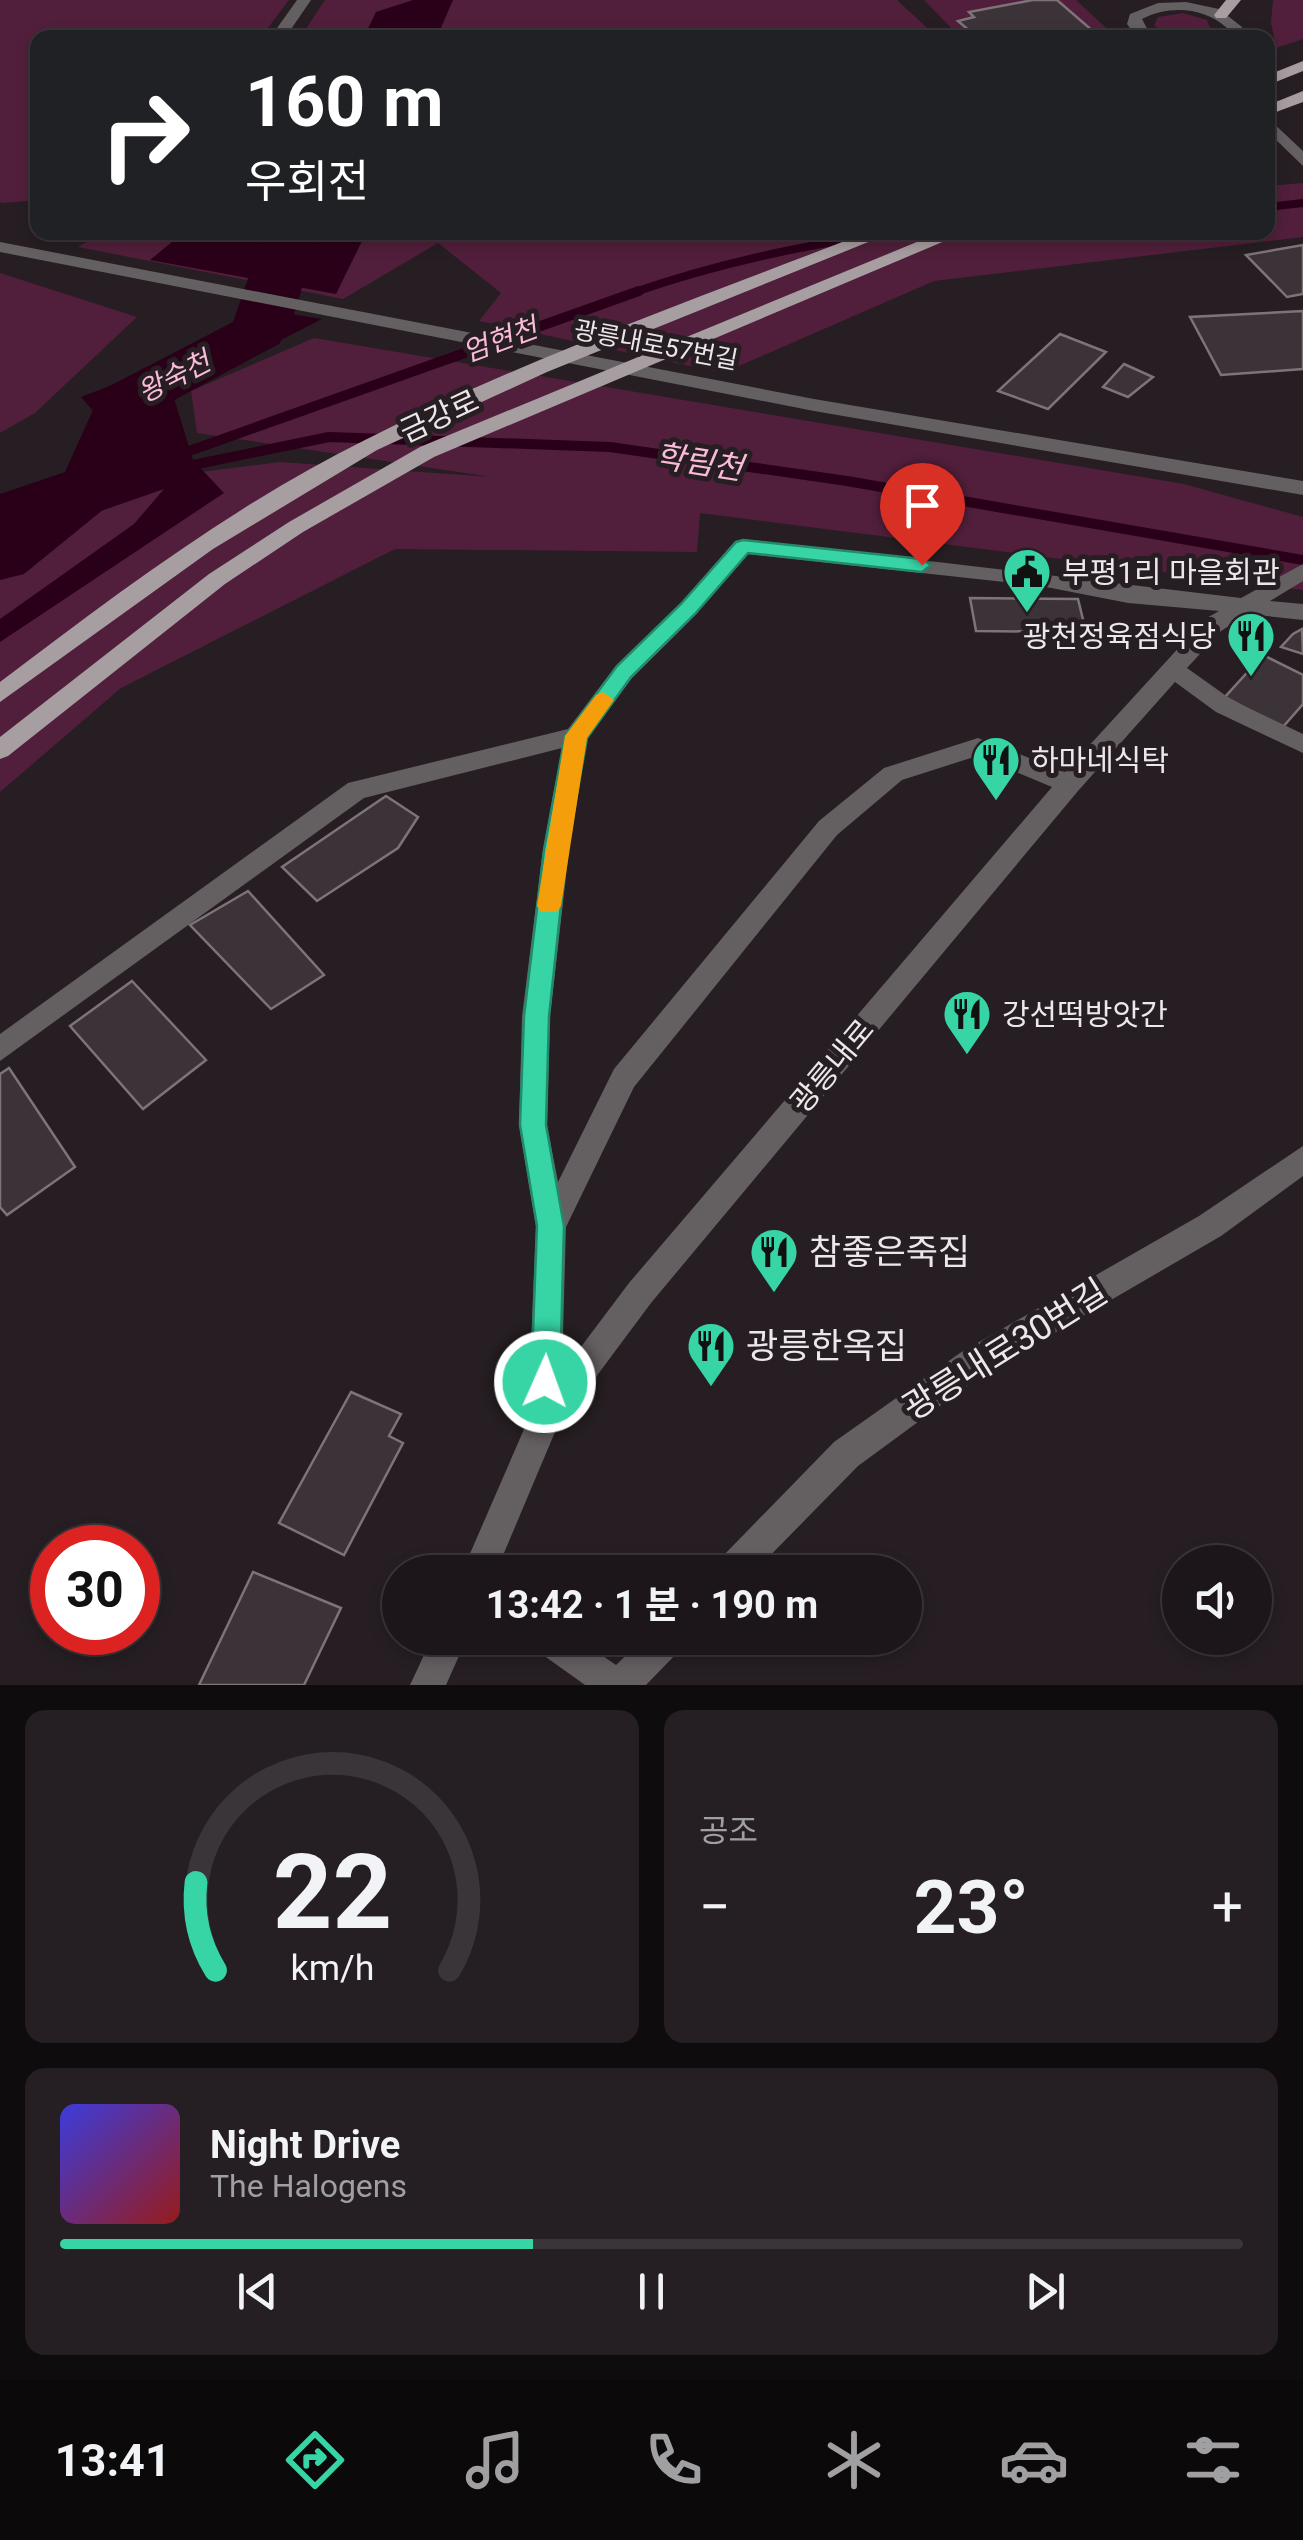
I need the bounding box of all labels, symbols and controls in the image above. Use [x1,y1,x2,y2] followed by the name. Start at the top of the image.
[245,61,444,143] text: 160 m
[80,70,210,200] icon: right
[245,155,369,208] text: 우회전
[458,310,545,369] water label: 엄현천
[572,315,740,375] street label: 광릉내로57번길
[132,343,219,409] water label: 왕숙천
[394,383,484,449] street label: 금강로
[652,436,749,488] water label: 학림천
[880,463,965,566] pin
[895,478,950,533] icon: arrive
[1001,546,1053,614] public building icon: 부평1리 마을회관
[1062,555,1280,590] place label: 부평1리 마을회관
[1225,610,1277,678] restaurant icon: 광천정육점식당
[1023,619,1216,654] place label: 광천정육점식당
[970,734,1022,802] restaurant icon: 하마네식탁
[1031,743,1169,778] place label: 하마네식탁
[941,988,993,1056] restaurant icon: 강선떡방앗간
[1002,997,1168,1032] place label: 강선떡방앗간
[783,1012,881,1120] street label: 광릉내로
[748,1226,800,1294] restaurant icon: 참좋은죽집
[809,1232,970,1273] place label: 참좋은죽집
[896,1271,1114,1429] street label: 광릉내로30번길
[685,1320,737,1388] restaurant icon: 광릉한옥집
[746,1326,907,1367] place label: 광릉한옥집
[493,1330,597,1434] position arrow
[30,1525,160,1655] speed limit sign: 30
[1162,1545,1272,1655] map controls
[1162,1545,1272,1655] button: sound
[486,1583,818,1627] text: 13:42 · 1 분 · 190 m
[699,1812,758,1850] text: 공조
[272,1832,392,1953] text: 22
[913,1863,1029,1951] text: 23°
[699,1875,730,1939] text: −
[1212,1875,1243,1939] text: +
[290,1947,374,1989] text: km/h
[210,2123,400,2167] text: Night Drive
[210,2167,407,2205] text: The Halogens
[230,2264,285,2319] icon: previous
[624,2264,679,2319] icon: pause
[1018,2264,1073,2319] icon: next
[280,2425,350,2495] icon: directions
[460,2425,530,2495] icon: music
[639,2425,709,2495] icon: phone
[819,2425,889,2495] icon: climate
[999,2425,1069,2495] icon: car
[1178,2425,1248,2495] icon: filters
[55,2434,171,2487] text: 13:41

